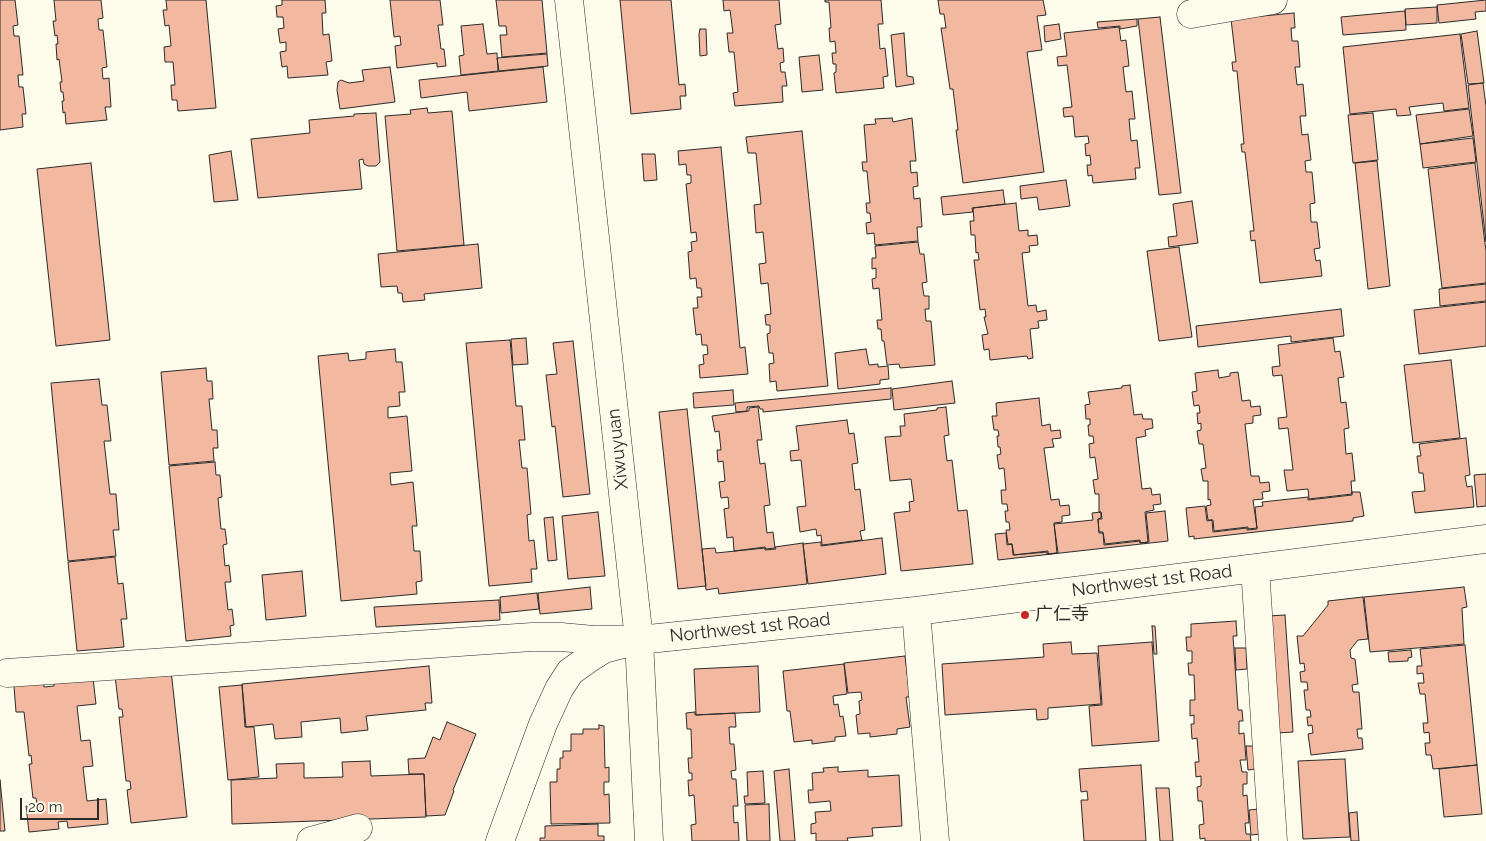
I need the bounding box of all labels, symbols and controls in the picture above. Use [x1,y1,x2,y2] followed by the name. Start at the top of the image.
[603,407,633,491] street label: Xiwuyuan
[1071,560,1233,602] street label: Northwest 1st Road
[1035,604,1089,626] place label: 广仁寺
[669,609,831,647] street label: Northwest 1st Road
[1019,609,1031,621] marker: 广仁寺
[22,788,101,820] scale bar
[28,798,63,816] text: 20 m

